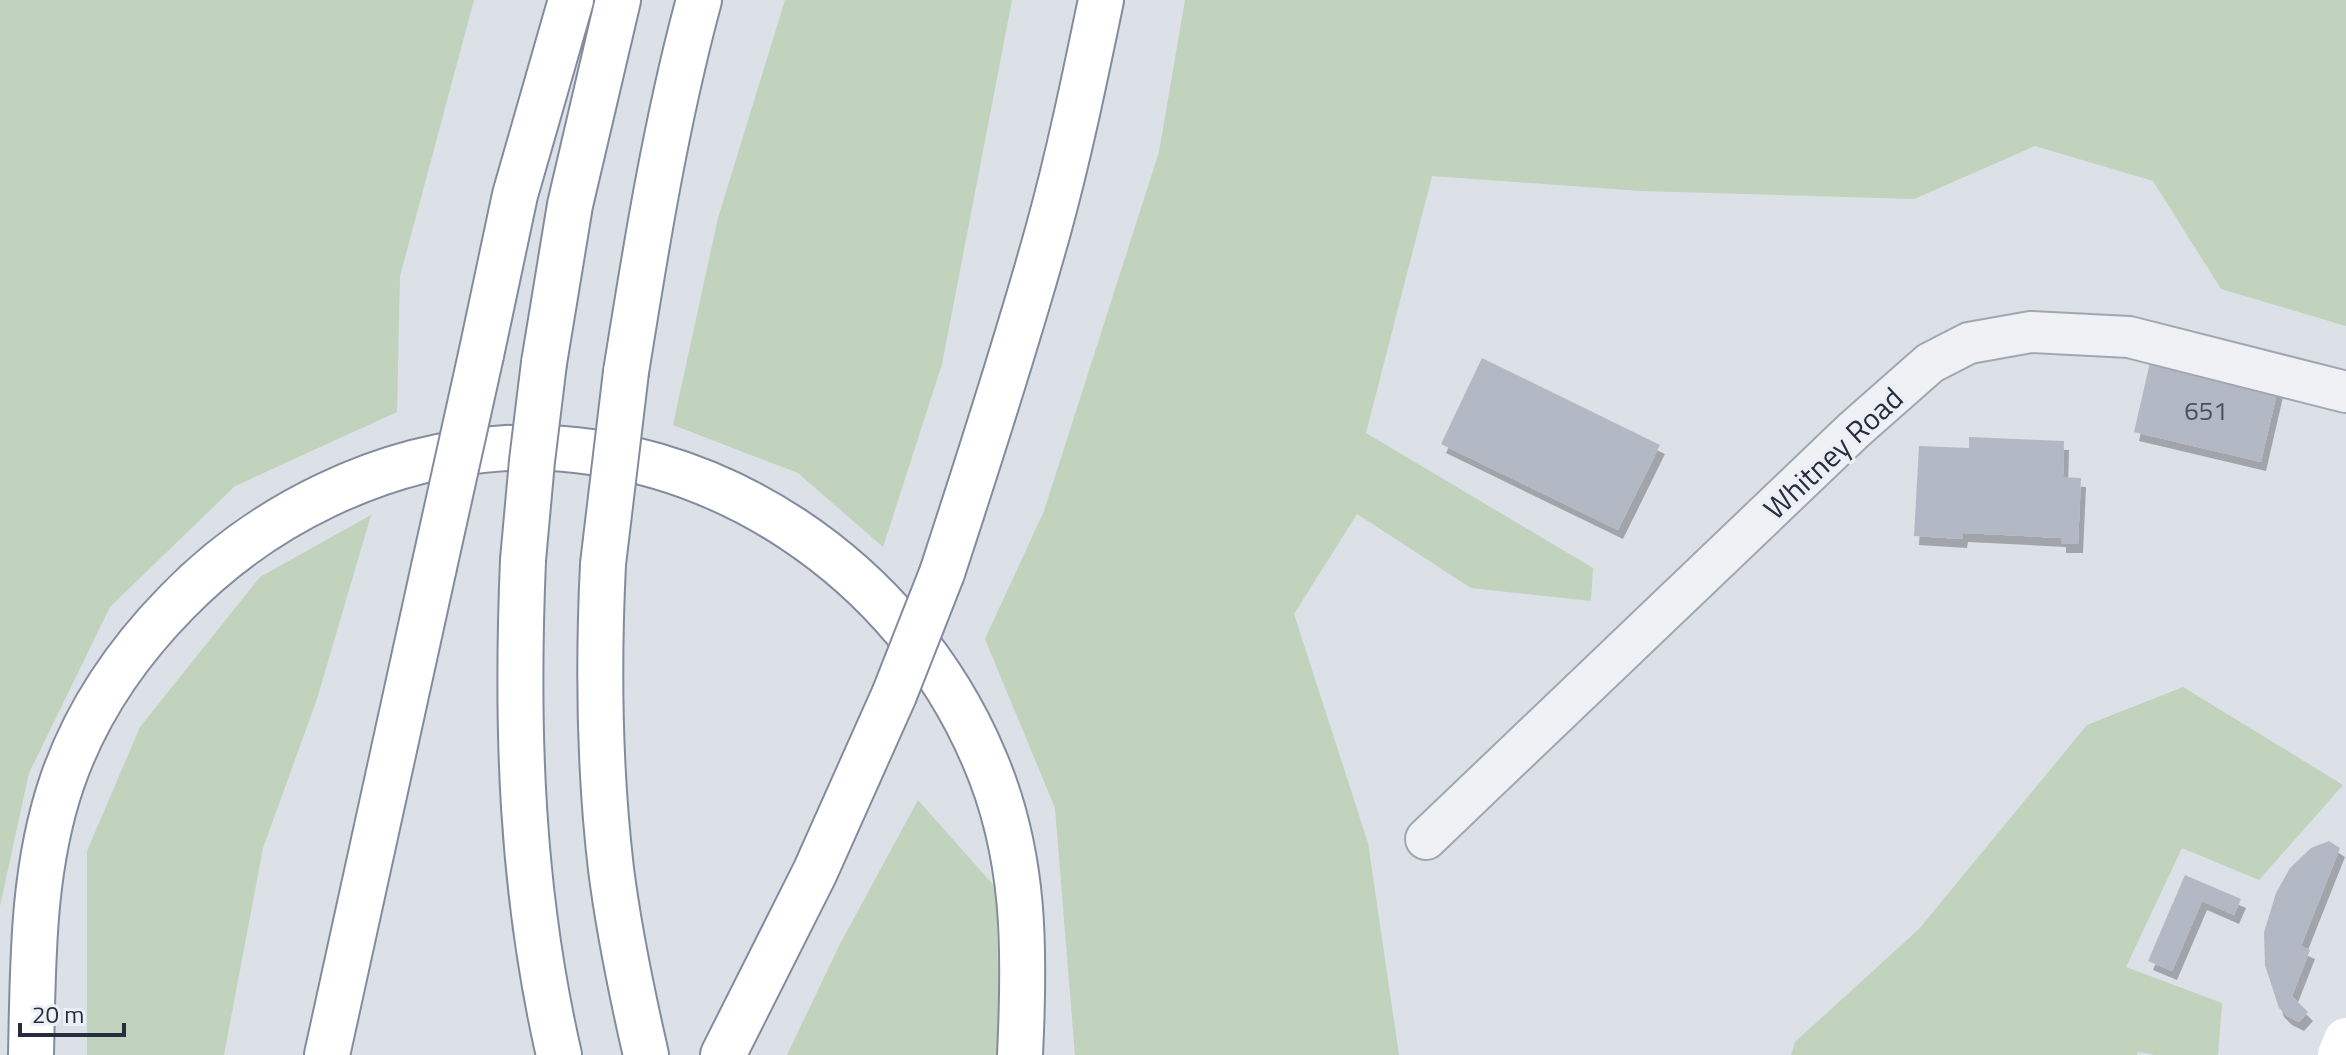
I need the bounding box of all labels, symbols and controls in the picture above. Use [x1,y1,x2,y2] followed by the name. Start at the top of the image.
[1753,376,1913,530] street label: Whitney Road
[2184,391,2228,430] house number: 651
[20,987,124,1037] scale bar
[32,996,84,1032] text: 20 m

